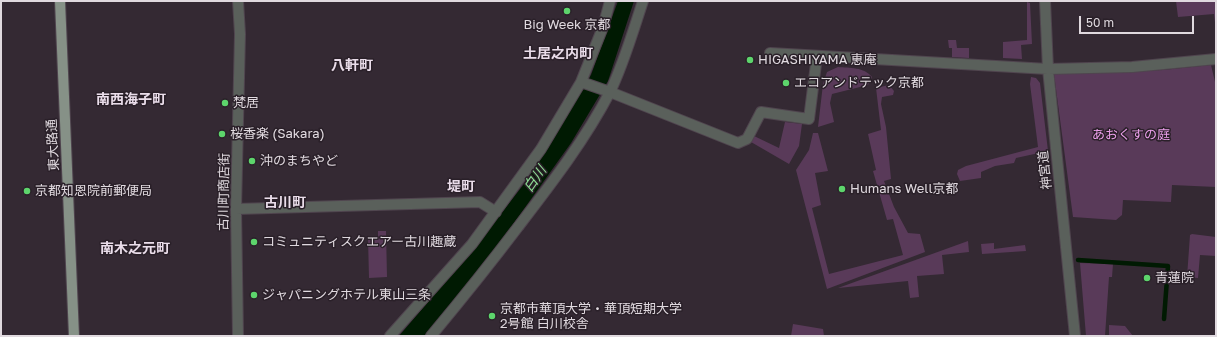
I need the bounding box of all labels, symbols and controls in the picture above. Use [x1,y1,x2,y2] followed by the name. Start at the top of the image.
[562,6,572,16] marker: Big Week 京都
[1081,8,1196,34] scale bar
[1086,15,1114,30] text: 50 m
[523,17,611,33] place label: Big Week 京都
[523,46,593,62] district label: 土居之内町
[758,52,877,68] place label: HIGASHIYAMA 恵庵
[745,55,755,65] marker: HIGASHIYAMA 恵庵
[331,58,373,74] district label: 八軒町
[794,75,924,91] place label: エコアンドテック京都
[781,78,791,88] marker: エコアンドテック京都
[96,92,166,108] district label: 南西海子町
[233,95,259,111] place label: 梵居
[220,98,230,108] marker: 梵居
[44,119,62,171] street label: 東大路通
[230,126,325,142] place label: 桜香楽 (Sakara)
[1092,127,1170,143] park label: あおくすの庭
[217,129,227,139] marker: 桜香楽 (Sakara)
[1035,150,1055,190] street label: 神宮道
[216,153,232,231] street label: 古川町商店街
[260,153,338,169] place label: 沖のまちやど
[247,156,257,166] marker: 沖のまちやど
[520,163,550,195] water label: 白川
[447,179,475,195] district label: 堤町
[850,181,959,197] place label: Humans Well京都
[35,183,152,199] place label: 京都知恩院前郵便局
[837,184,847,194] marker: Humans Well京都
[22,186,32,196] marker: 京都知恩院前郵便局
[264,195,306,211] district label: 古川町
[262,234,456,250] place label: コミュニティスクエアー古川趣蔵
[249,237,259,247] marker: コミュニティスクエアー古川趣蔵
[100,241,170,257] district label: 南木之元町
[1155,270,1194,286] place label: 青蓮院
[1142,273,1152,283] marker: 青蓮院
[262,287,431,303] place label: ジャパニングホテル東山三条
[249,290,259,300] marker: ジャパニングホテル東山三条
[500,301,682,332] place label: 京都市華頂大学・華頂短期大学 2号館 白川校舎
[487,311,497,321] marker: 京都市華頂大学・華頂短期大学 2号館 白川校舎

